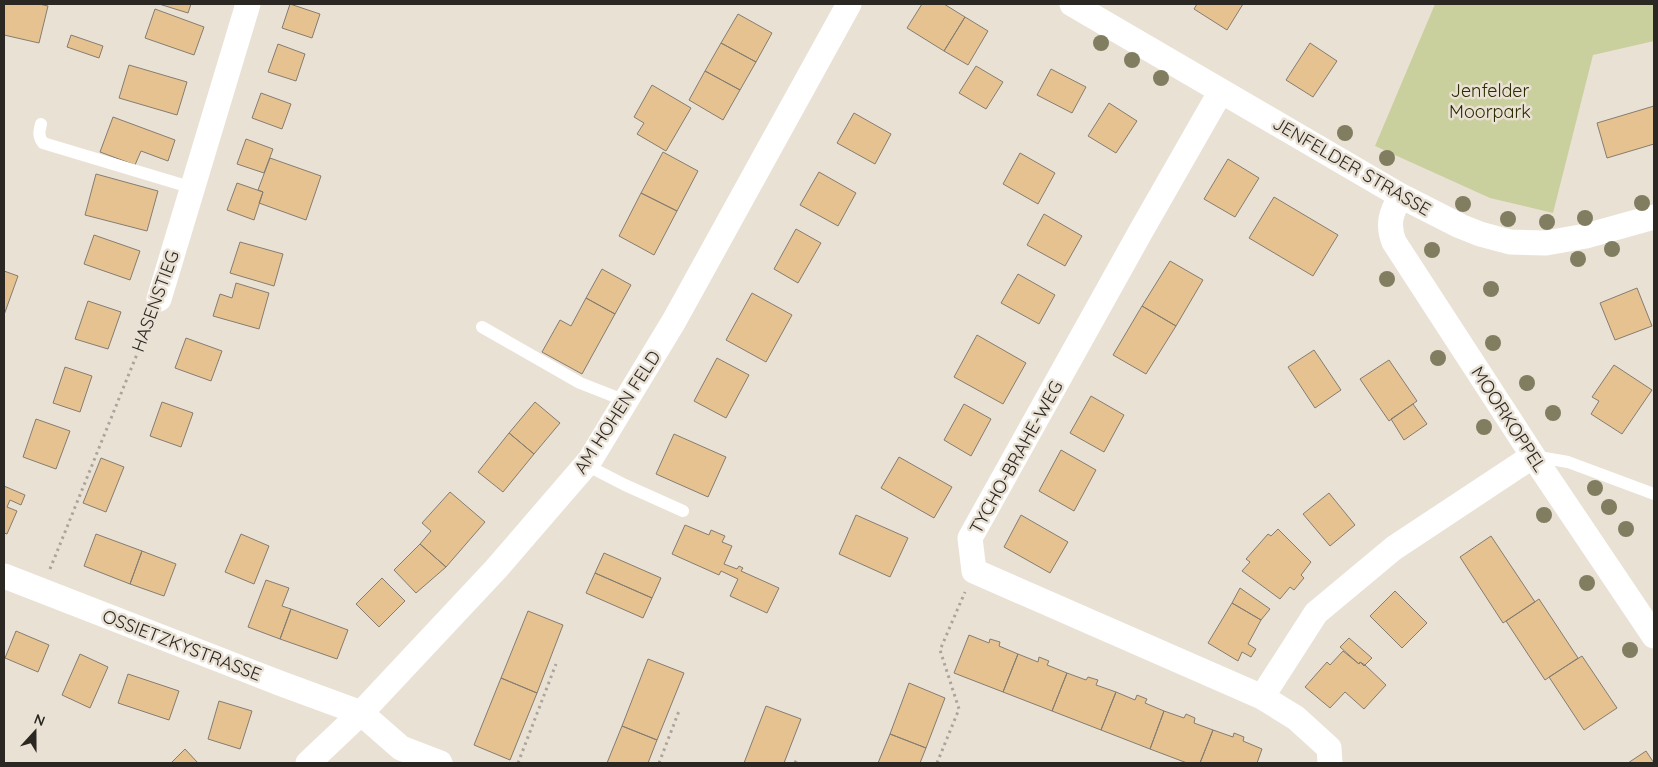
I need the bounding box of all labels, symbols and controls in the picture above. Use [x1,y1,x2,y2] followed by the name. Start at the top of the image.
[1449,79,1531,123] park label: Jenfelder Moorpark
[1269,111,1435,221] street label: JENFELDER STRASSE
[126,247,184,355] street label: HASENSTIEG
[569,346,665,478] street label: AM HOHEN FELD
[1466,362,1552,476] street label: MOORKOPPEL
[964,376,1068,538] street label: TYCHO-BRAHE-WEG
[99,604,265,686] street label: OSSIETZKYSTRASSE
[10,707,60,757] north arrow
[32,710,48,730] text: N

